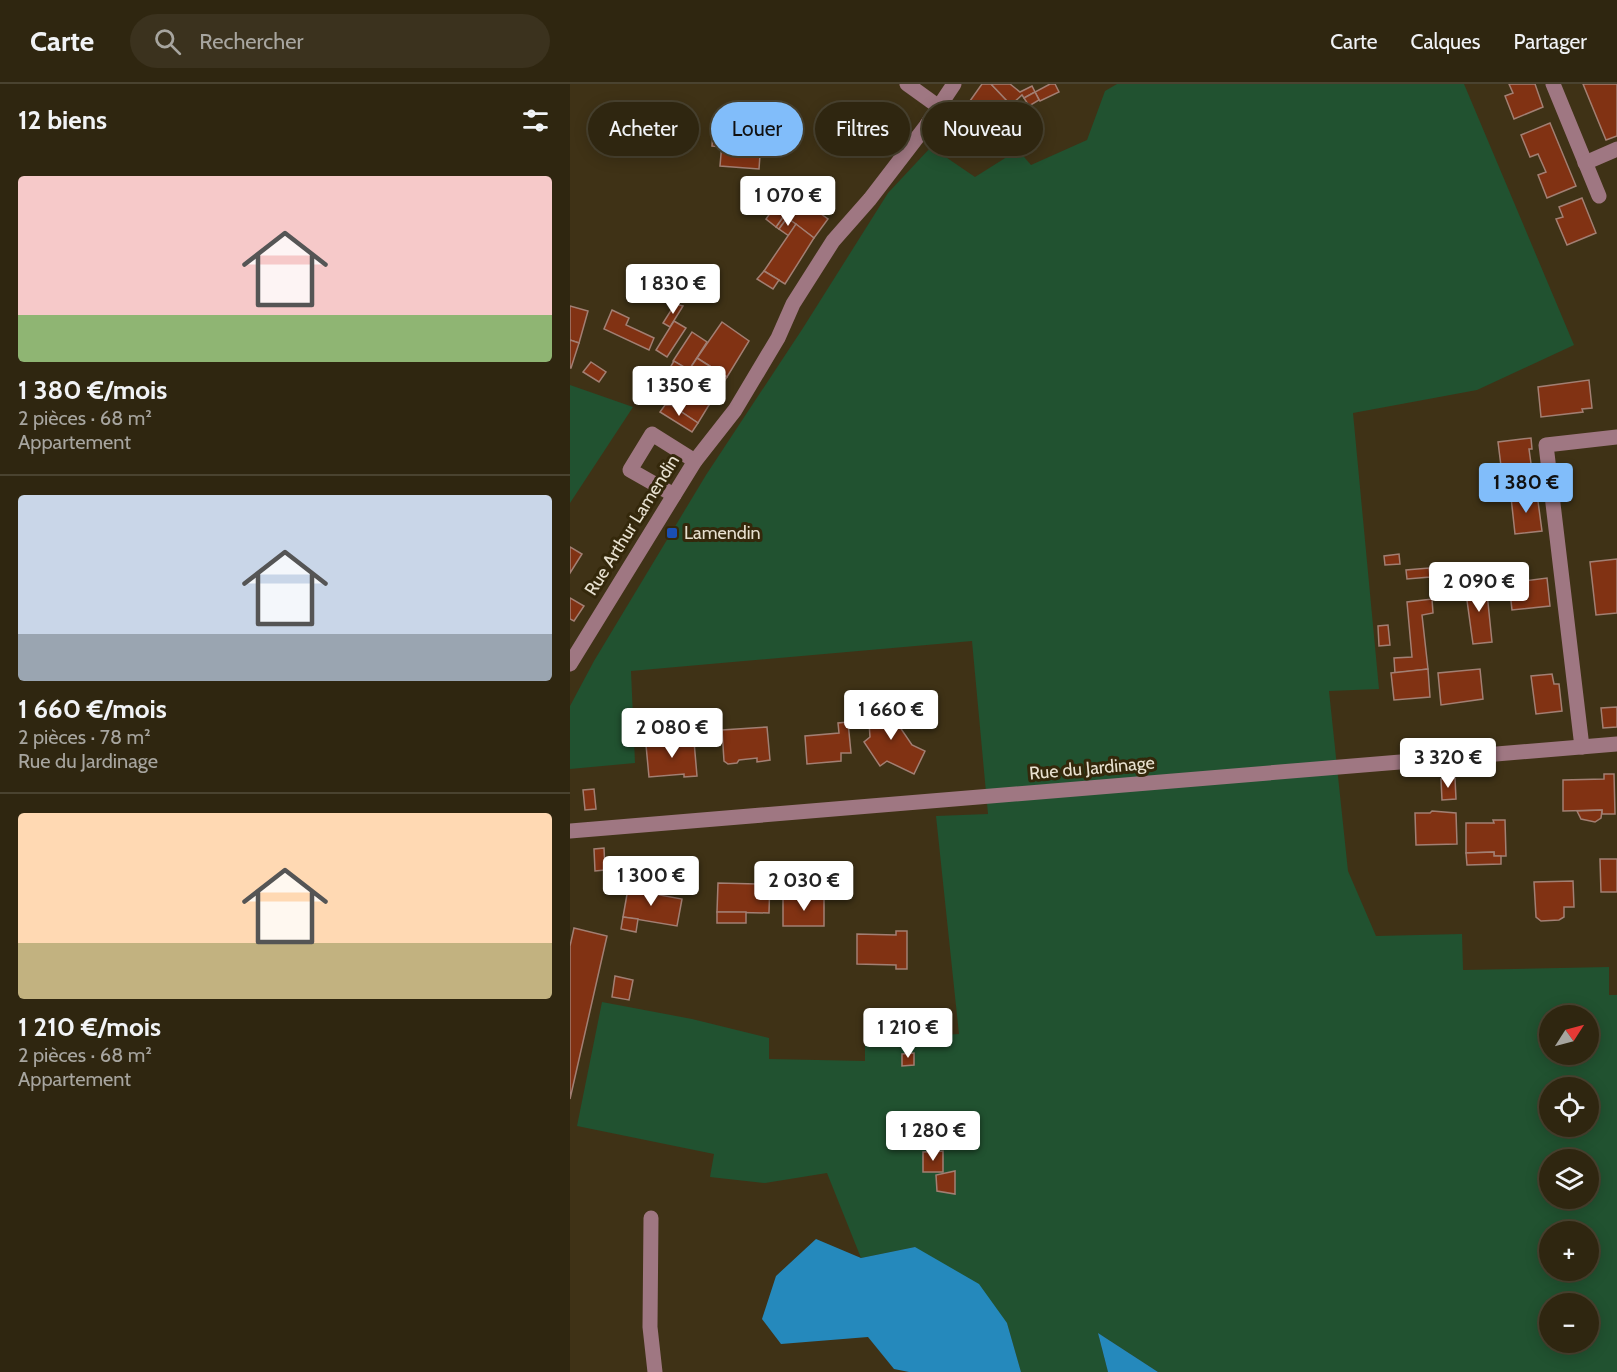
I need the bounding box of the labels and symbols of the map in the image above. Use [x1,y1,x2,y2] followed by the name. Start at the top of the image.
[733,176,843,227] pin: 1 070 €
[618,264,728,315] pin: 1 830 €
[624,366,734,417] pin: 1 350 €
[580,451,684,599] street label: Rue Arthur Lamendin
[1471,463,1581,514] pin: 1 380 €
[684,522,761,544] place label: Lamendin
[665,526,679,540] marker: Lamendin
[1424,562,1534,613] pin: 2 090 €
[836,690,946,741] pin: 1 660 €
[617,708,727,759] pin: 2 080 €
[1393,738,1503,789] pin: 3 320 €
[1028,752,1156,784] street label: Rue du Jardinage
[596,856,706,907] pin: 1 300 €
[749,861,859,912] pin: 2 030 €
[1539,1005,1599,1065] north arrow
[853,1008,963,1059] pin: 1 210 €
[878,1111,988,1162] pin: 1 280 €

